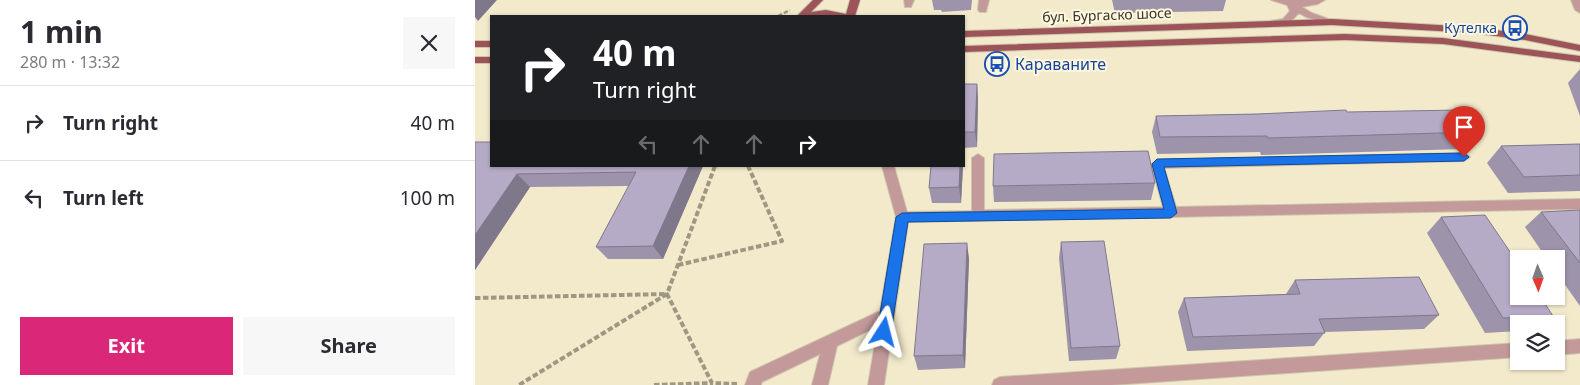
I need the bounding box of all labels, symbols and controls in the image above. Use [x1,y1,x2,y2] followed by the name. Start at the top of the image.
[1042,3,1172,26] street label: бул. Бургаско шосе
[20,11,103,52] text: 1 min
[1502,15,1528,41] bus stop icon: Кутелка
[403,17,455,69] button: close
[1444,18,1497,37] place label: Кутелка
[593,29,676,76] text: 40 m
[510,35,575,100] icon: right
[20,51,120,73] text: 280 m · 13:32
[984,51,1010,77] bus stop icon: Караваните
[1015,53,1106,75] place label: Караваните
[593,74,696,104] text: Turn right
[1443,106,1485,157] pin
[20,109,48,137] icon: right
[63,110,158,136] text: Turn right
[411,110,455,136] text: 40 m
[1450,113,1478,141] icon: arrive
[634,130,662,158] icon: left
[687,130,715,158] icon: ahead
[740,130,768,158] icon: ahead
[793,130,821,158] icon: right
[20,184,48,212] icon: left
[63,185,144,211] text: Turn left
[400,185,455,211] text: 100 m
[1510,250,1565,305] north arrow
[1510,250,1565,370] map controls
[857,305,909,357] position arrow
[1510,315,1565,370] button: layers
[20,317,233,375] button: Exit
[243,317,455,375] button: Share

